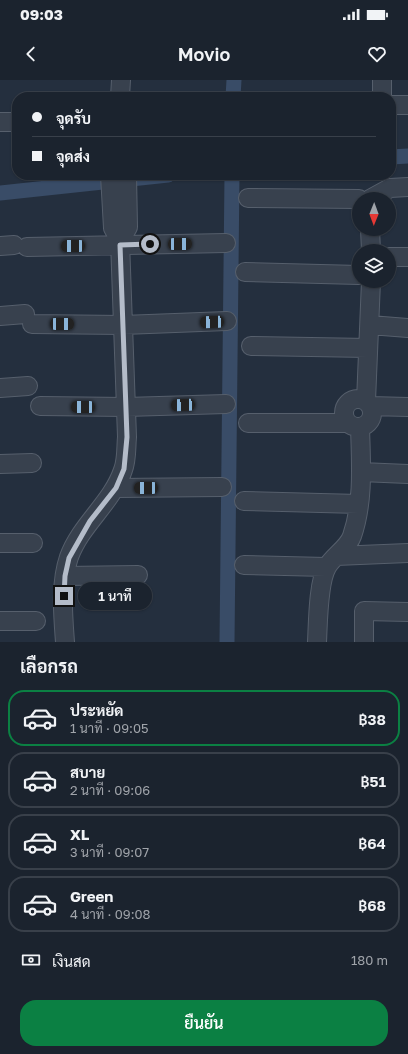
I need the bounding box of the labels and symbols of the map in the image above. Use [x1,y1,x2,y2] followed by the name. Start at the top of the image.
[352,192,396,236] north arrow
[141,235,159,253] route start
[168,238,192,250] car
[61,240,85,252] car
[200,316,224,328] car
[50,318,74,330] car
[171,399,195,411] car
[71,401,95,413] car
[134,482,158,494] car
[78,582,152,610] callout: 1 นาที
[55,587,73,605] route end

